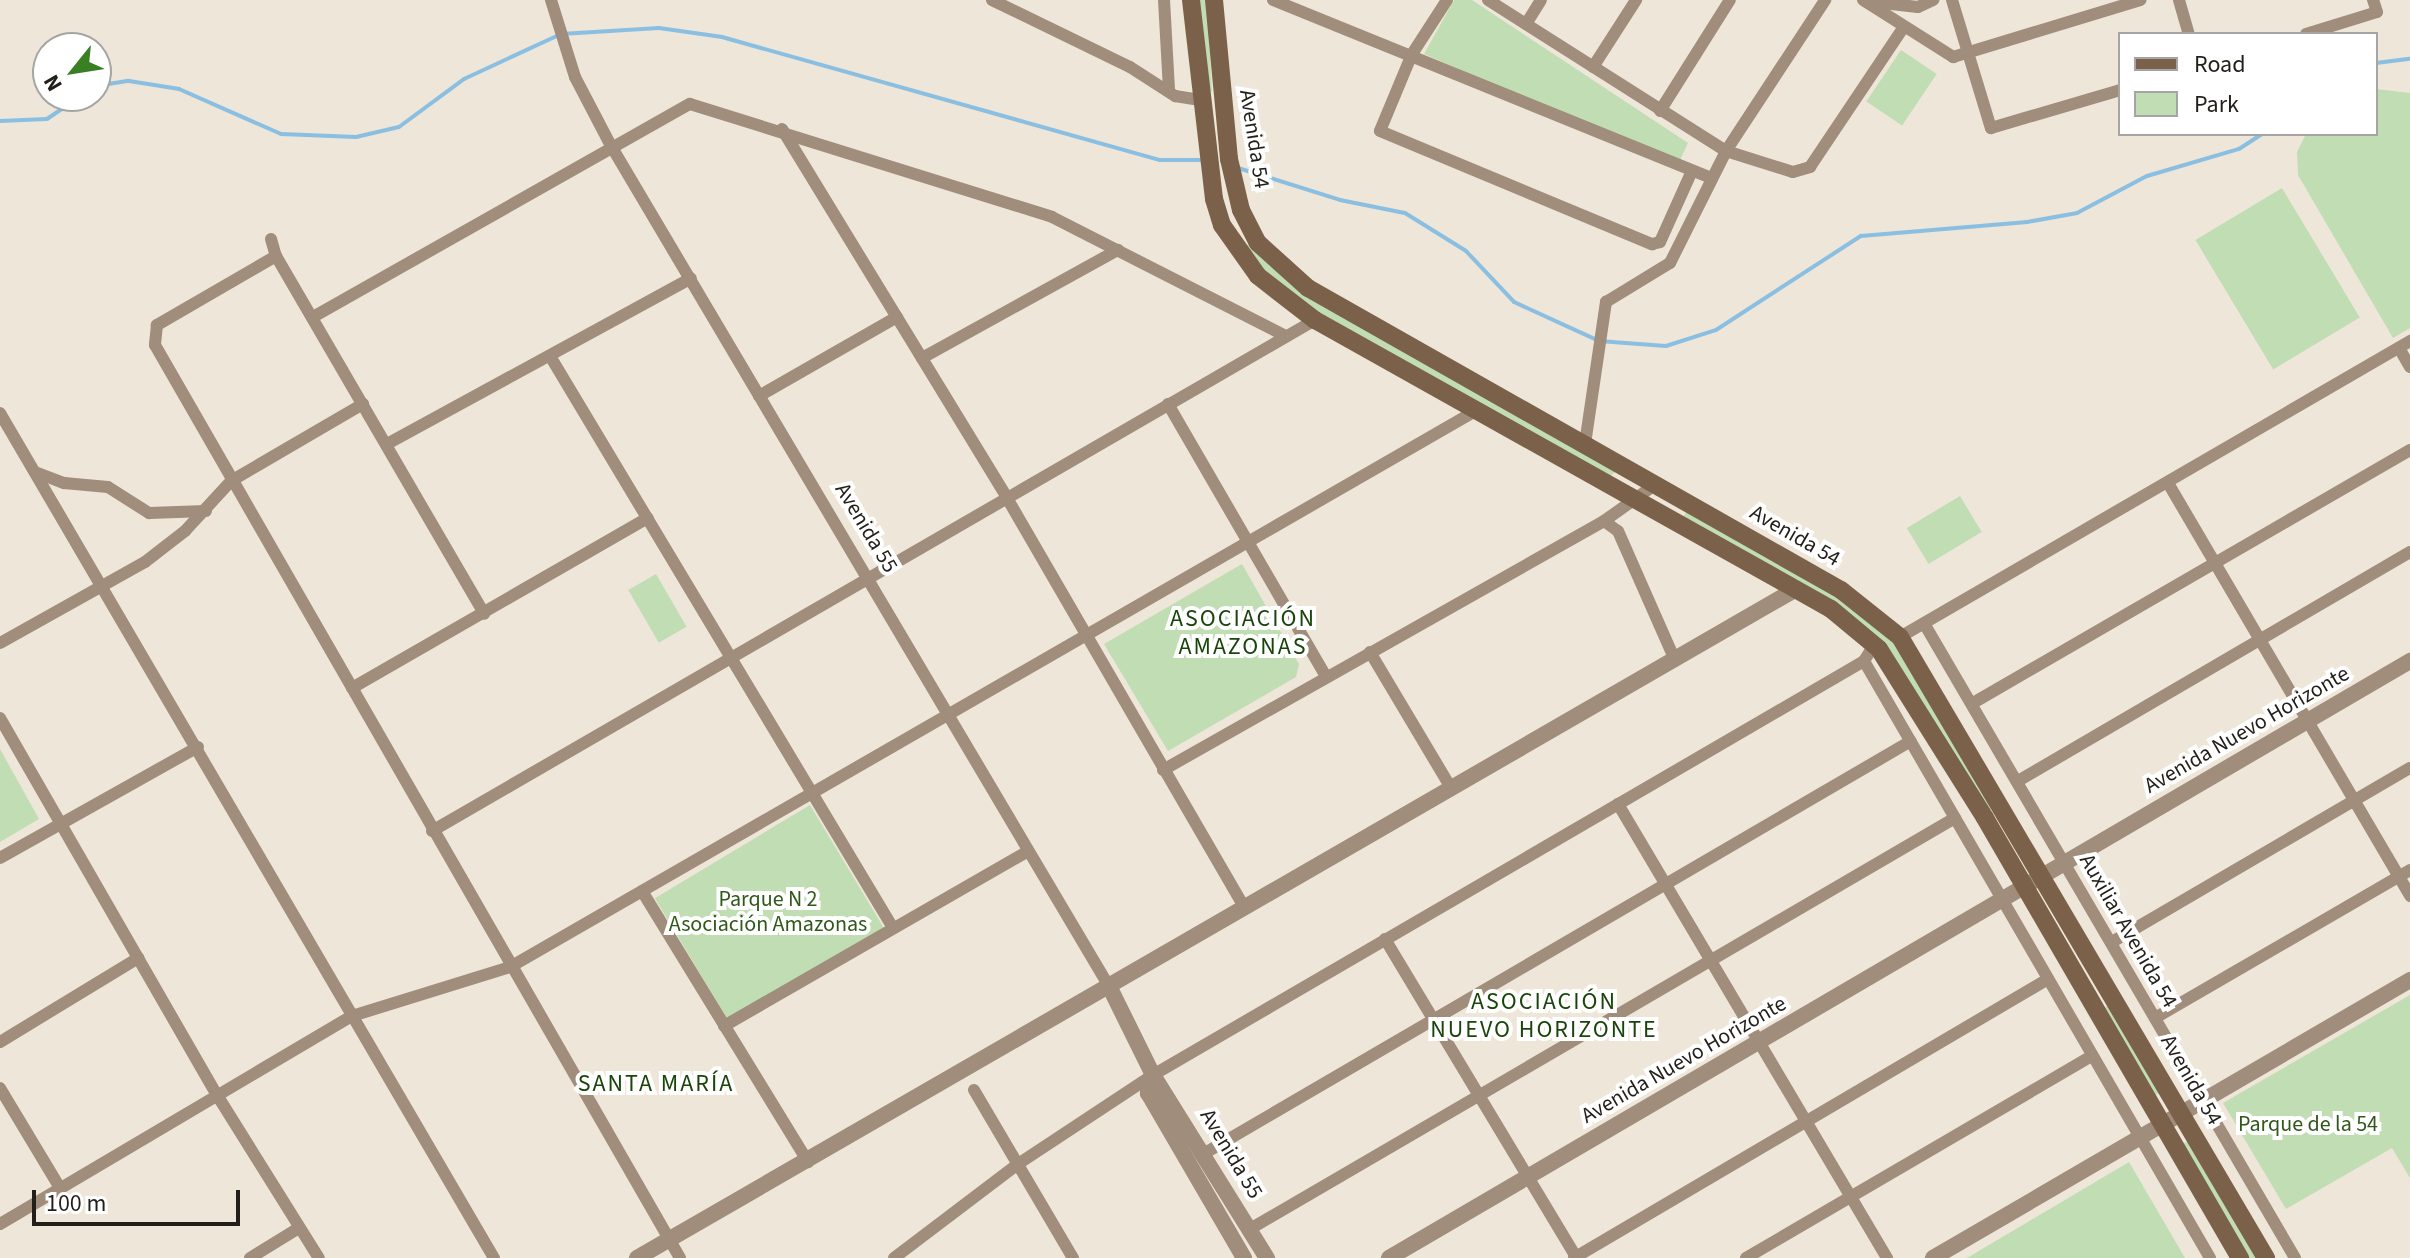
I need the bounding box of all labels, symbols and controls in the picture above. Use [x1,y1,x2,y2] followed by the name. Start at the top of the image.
[32,32,112,112] north arrow
[2118,32,2378,136] legend
[2194,47,2246,82] text: Road
[35,69,70,97] text: N
[2194,87,2239,122] text: Park
[1233,88,1275,190] street label: Avenida 54
[829,478,903,578] street label: Avenida 55
[1745,500,1845,572] street label: Avenida 54
[1170,605,1316,661] district label: ASOCIACIÓN AMAZONAS
[2140,661,2354,799] street label: Avenida Nuevo Horizonte
[2073,849,2183,1013] street label: Auxiliar Avenida 54
[669,886,867,938] park label: Parque N 2 Asociación Amazonas
[1430,988,1658,1044] district label: ASOCIACIÓN NUEVO HORIZONTE
[1577,991,1791,1129] street label: Avenida Nuevo Horizonte
[2155,1030,2227,1130] street label: Avenida 54
[578,1070,734,1098] district label: SANTA MARÍA
[1194,1104,1268,1204] street label: Avenida 55
[2238,1112,2378,1138] park label: Parque de la 54
[36,1174,244,1224] scale bar
[46,1186,106,1221] text: 100 m

